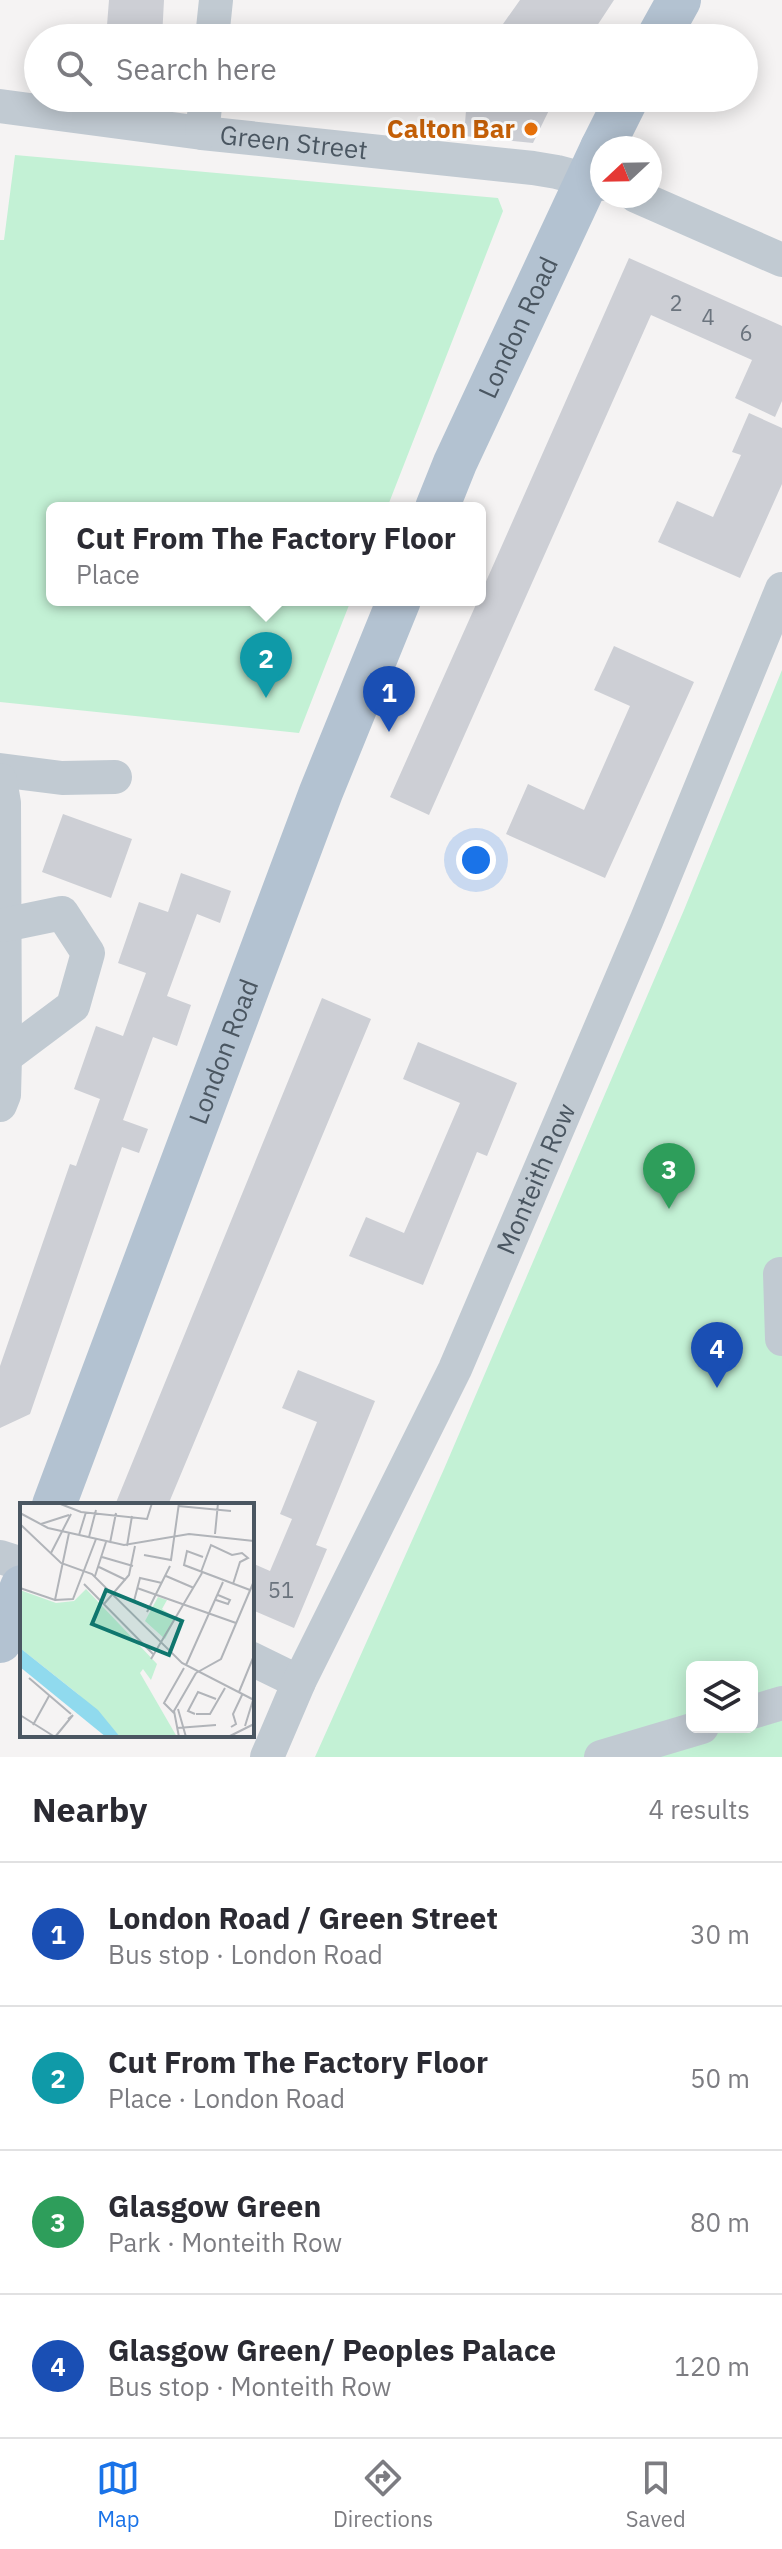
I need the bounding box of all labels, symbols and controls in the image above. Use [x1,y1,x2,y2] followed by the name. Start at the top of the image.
[24,24,758,112] search box
[52,46,96,90] icon: search
[116,49,277,88] text: Search here
[387,111,515,145] place label: Calton Bar
[218,117,369,166] street label: Green Street
[522,120,540,138] marker: Calton Bar
[590,136,662,208] north arrow
[470,251,565,403] street label: London Road
[669,288,683,317] house number: 2
[701,302,715,331] house number: 4
[739,318,753,347] house number: 6
[46,502,486,606] popup
[76,518,456,557] text: Cut From The Factory Floor
[76,557,140,591] text: Place
[240,632,292,698] pin: 2
[363,666,415,732] pin: 1
[456,840,496,880] your location
[180,974,265,1129] street label: London Road
[488,1098,582,1259] street label: Monteith Row
[643,1143,695,1209] pin: 3
[691,1322,743,1388] pin: 4
[20,1503,254,1737] inset map
[268,1575,294,1604] house number: 51
[686,1661,758,1733] map controls
[686,1661,758,1733] button: layers
[32,1787,147,1831] text: Nearby
[648,1792,750,1826] text: 4 results
[108,1898,498,1937] text: London Road / Green Street
[50,1917,66,1951] text: 1
[690,1917,750,1951] text: 30 m
[108,1937,383,1971] text: Bus stop · London Road
[108,2042,488,2081] text: Cut From The Factory Floor
[50,2061,66,2095] text: 2
[690,2061,750,2095] text: 50 m
[108,2081,345,2115] text: Place · London Road
[108,2186,321,2225] text: Glasgow Green
[50,2205,66,2239] text: 3
[690,2205,750,2239] text: 80 m
[108,2225,342,2259] text: Park · Monteith Row
[108,2330,556,2369] text: Glasgow Green/ Peoples Palace
[50,2349,66,2383] text: 4
[674,2349,750,2383] text: 120 m
[108,2369,391,2403] text: Bus stop · Monteith Row
[96,2456,140,2533] tab: Map
[333,2456,433,2533] tab: Directions
[626,2456,686,2533] tab: Saved

